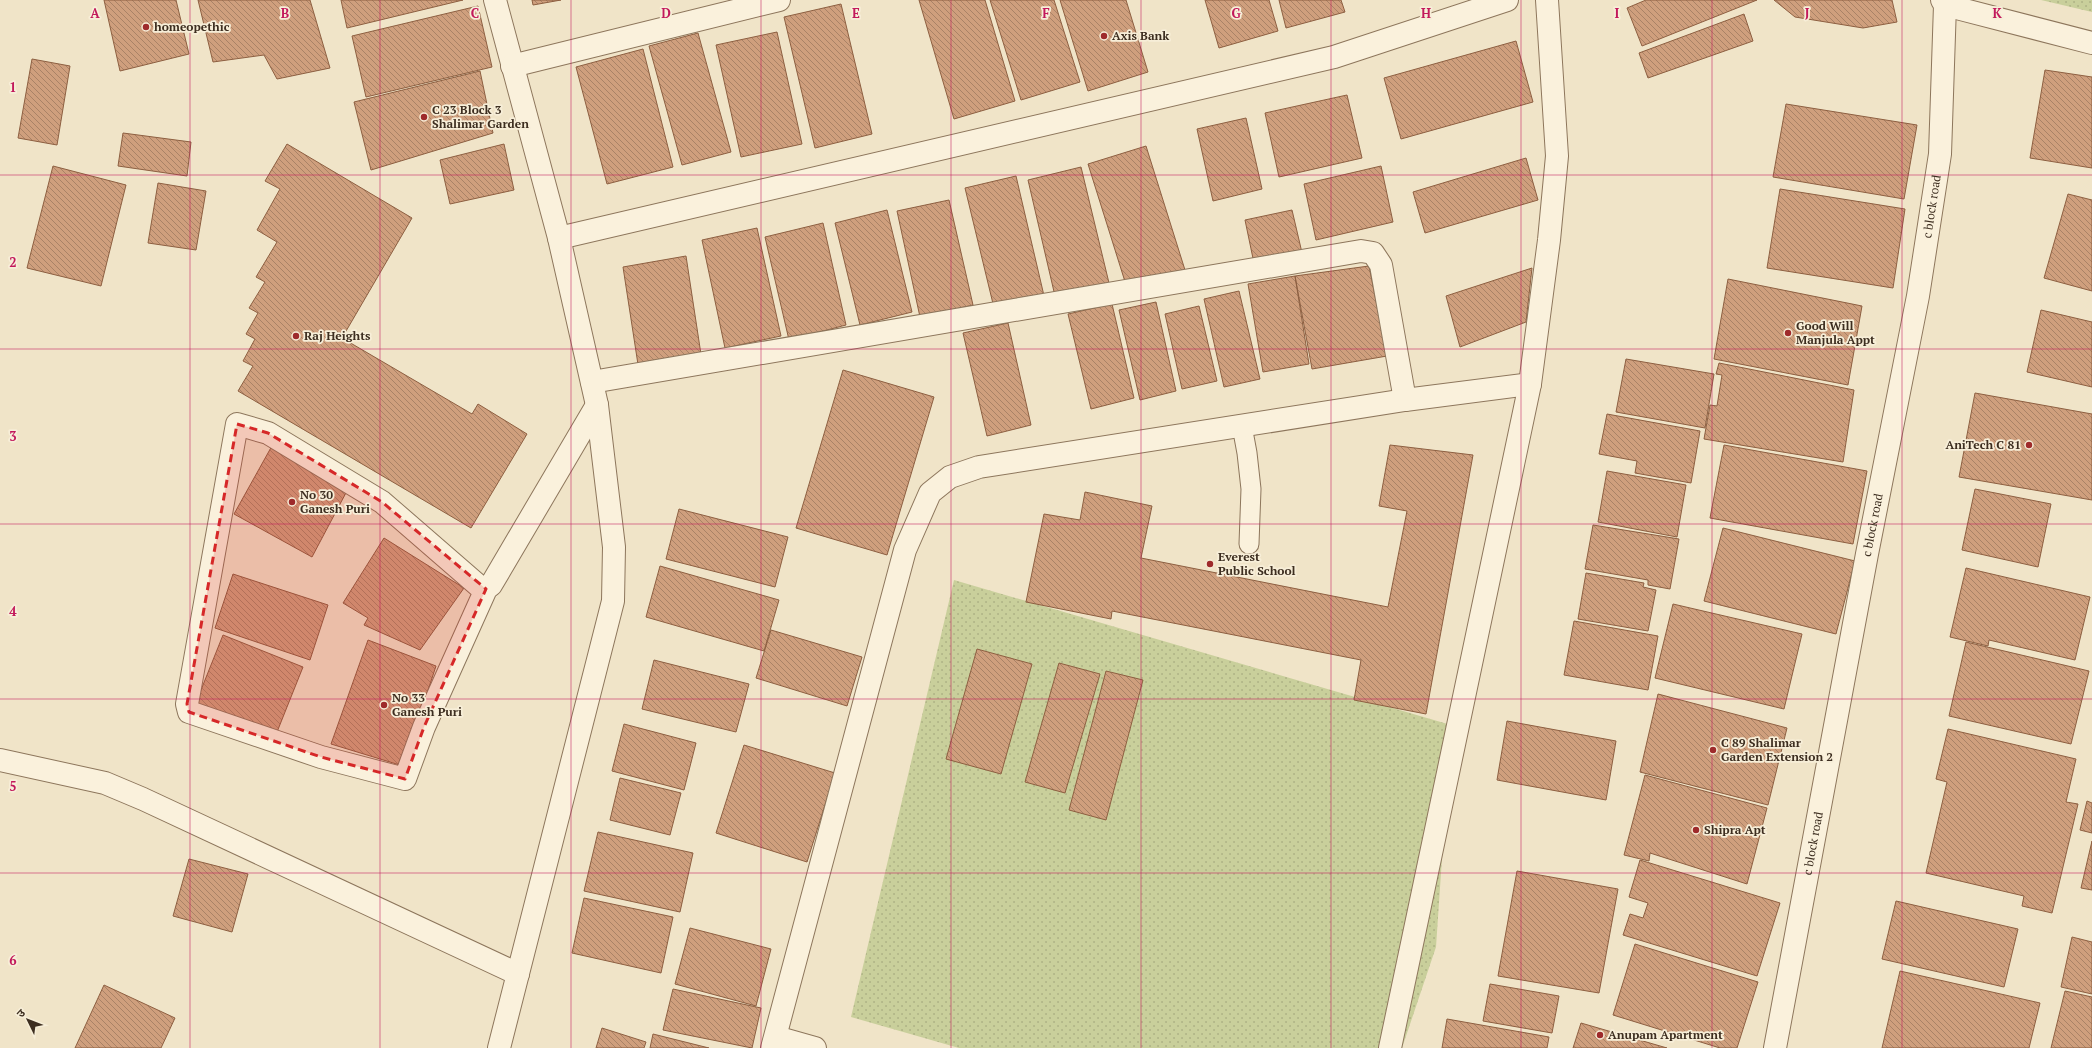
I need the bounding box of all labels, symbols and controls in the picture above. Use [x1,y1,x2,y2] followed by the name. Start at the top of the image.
[90,4,100,22] text: A
[281,4,289,22] text: B
[471,4,479,22] text: C
[661,4,671,22] text: D
[852,4,860,22] text: E
[1042,4,1050,22] text: F
[1231,4,1241,22] text: G
[1421,4,1431,22] text: H
[1615,4,1620,22] text: I
[1805,4,1810,22] text: J
[1992,4,2002,22] text: K
[154,19,230,34] place label: homeopethic
[141,22,151,32] marker: homeopethic
[1112,28,1169,43] place label: Axis Bank
[1099,31,1109,41] marker: Axis Bank
[9,78,17,96] text: 1
[432,102,529,131] place label: C 23 Block 3 Shalimar Garden
[419,112,429,122] marker: C 23 Block 3 Shalimar Garden
[1919,173,1944,239] street label: c block road
[9,253,17,271] text: 2
[1796,318,1875,347] place label: Good Will Manjula Appt
[304,328,371,343] place label: Raj Heights
[1783,328,1793,338] marker: Good Will Manjula Appt
[291,331,301,341] marker: Raj Heights
[9,427,17,445] text: 3
[1945,437,2021,452] place label: AniTech C 81
[2024,440,2034,450] marker: AniTech C 81
[300,487,370,516] place label: No 30 Ganesh Puri
[1859,492,1886,558] street label: c block road
[287,497,297,507] marker: No 30 Ganesh Puri
[1218,549,1296,578] place label: Everest Public School
[1205,559,1215,569] marker: Everest Public School
[9,602,17,620] text: 4
[392,690,462,719] place label: No 33 Ganesh Puri
[379,700,389,710] marker: No 33 Ganesh Puri
[1721,735,1833,764] place label: C 89 Shalimar Garden Extension 2
[1708,745,1718,755] marker: C 89 Shalimar Garden Extension 2
[9,777,17,795] text: 5
[1799,810,1826,876] street label: c block road
[1704,822,1766,837] place label: Shipra Apt
[1691,825,1701,835] marker: Shipra Apt
[9,951,17,969] text: 6
[8,1000,48,1040] north arrow
[13,1006,28,1020] text: उ
[1608,1027,1723,1042] place label: Anupam Apartment
[1595,1030,1605,1040] marker: Anupam Apartment

